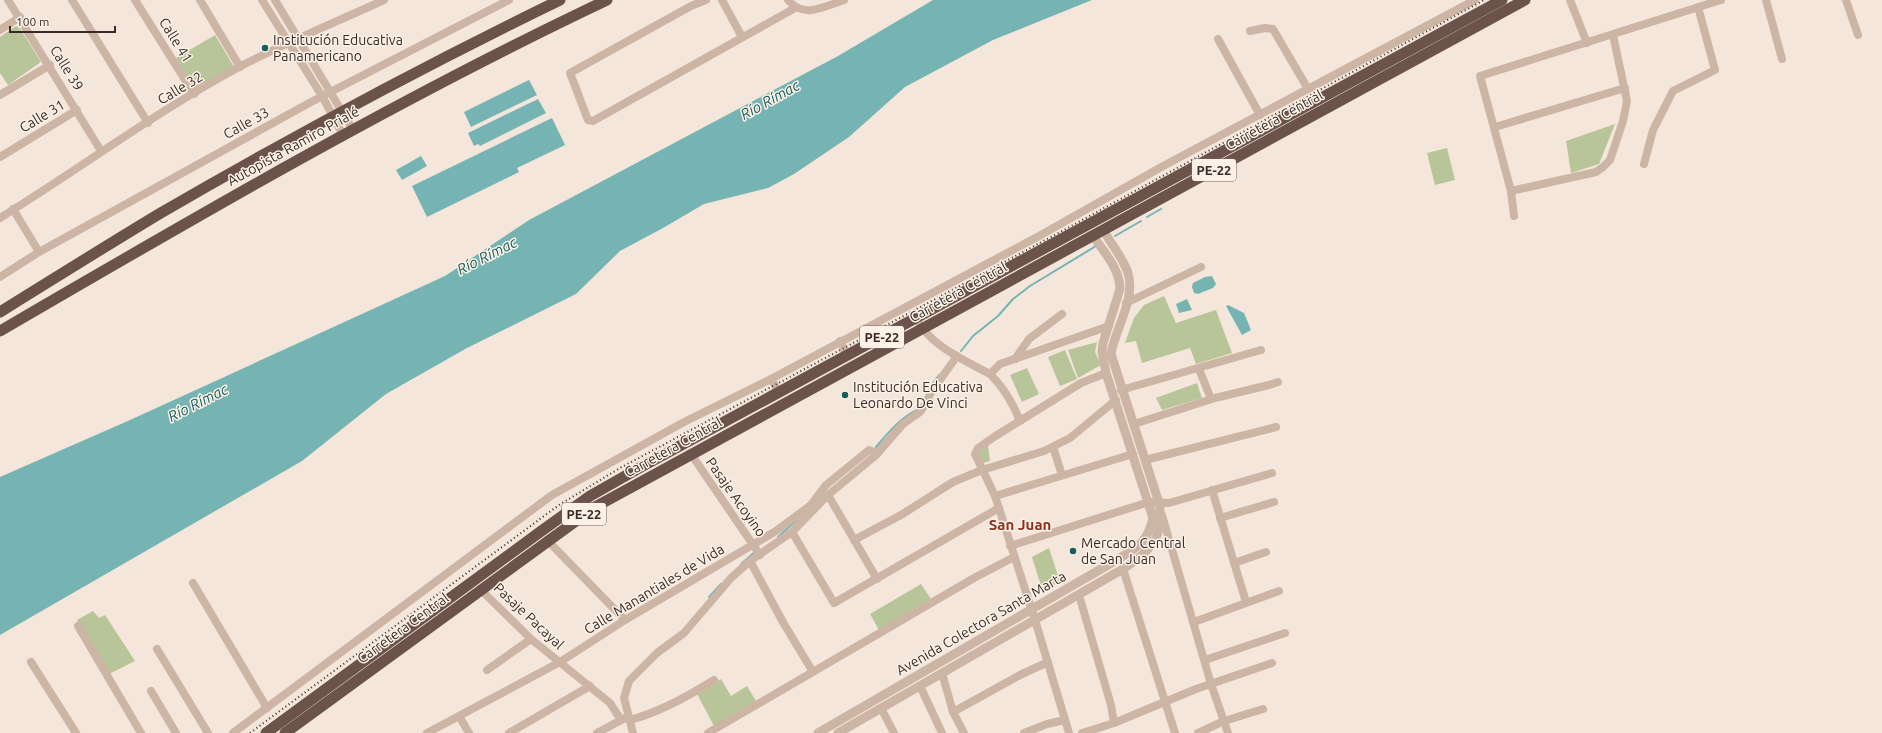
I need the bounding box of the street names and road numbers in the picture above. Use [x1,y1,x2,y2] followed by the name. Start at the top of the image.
[156,15,196,65] street label: Calle 41
[47,43,87,93] street label: Calle 39
[155,68,205,108] street label: Calle 32
[1222,86,1326,153] street label: Carretera Central
[17,96,67,136] street label: Calle 31
[224,103,362,189] street label: Autopista Ramiro Prialé
[220,104,272,142] street label: Calle 33
[1192,159,1236,181] road number: PE-22
[906,258,1010,325] street label: Carretera Central
[860,326,904,348] road number: PE-22
[621,413,725,480] street label: Carretera Central
[703,454,769,540] street label: Pasaje Acoyino
[562,503,606,525] road number: PE-22
[581,541,727,637] street label: Calle Manantiales de Vida
[893,568,1069,678] street label: Avenida Colectora Santa Marta
[491,580,568,653] street label: Pasaje Pacayal
[354,589,452,666] street label: Carretera Central

